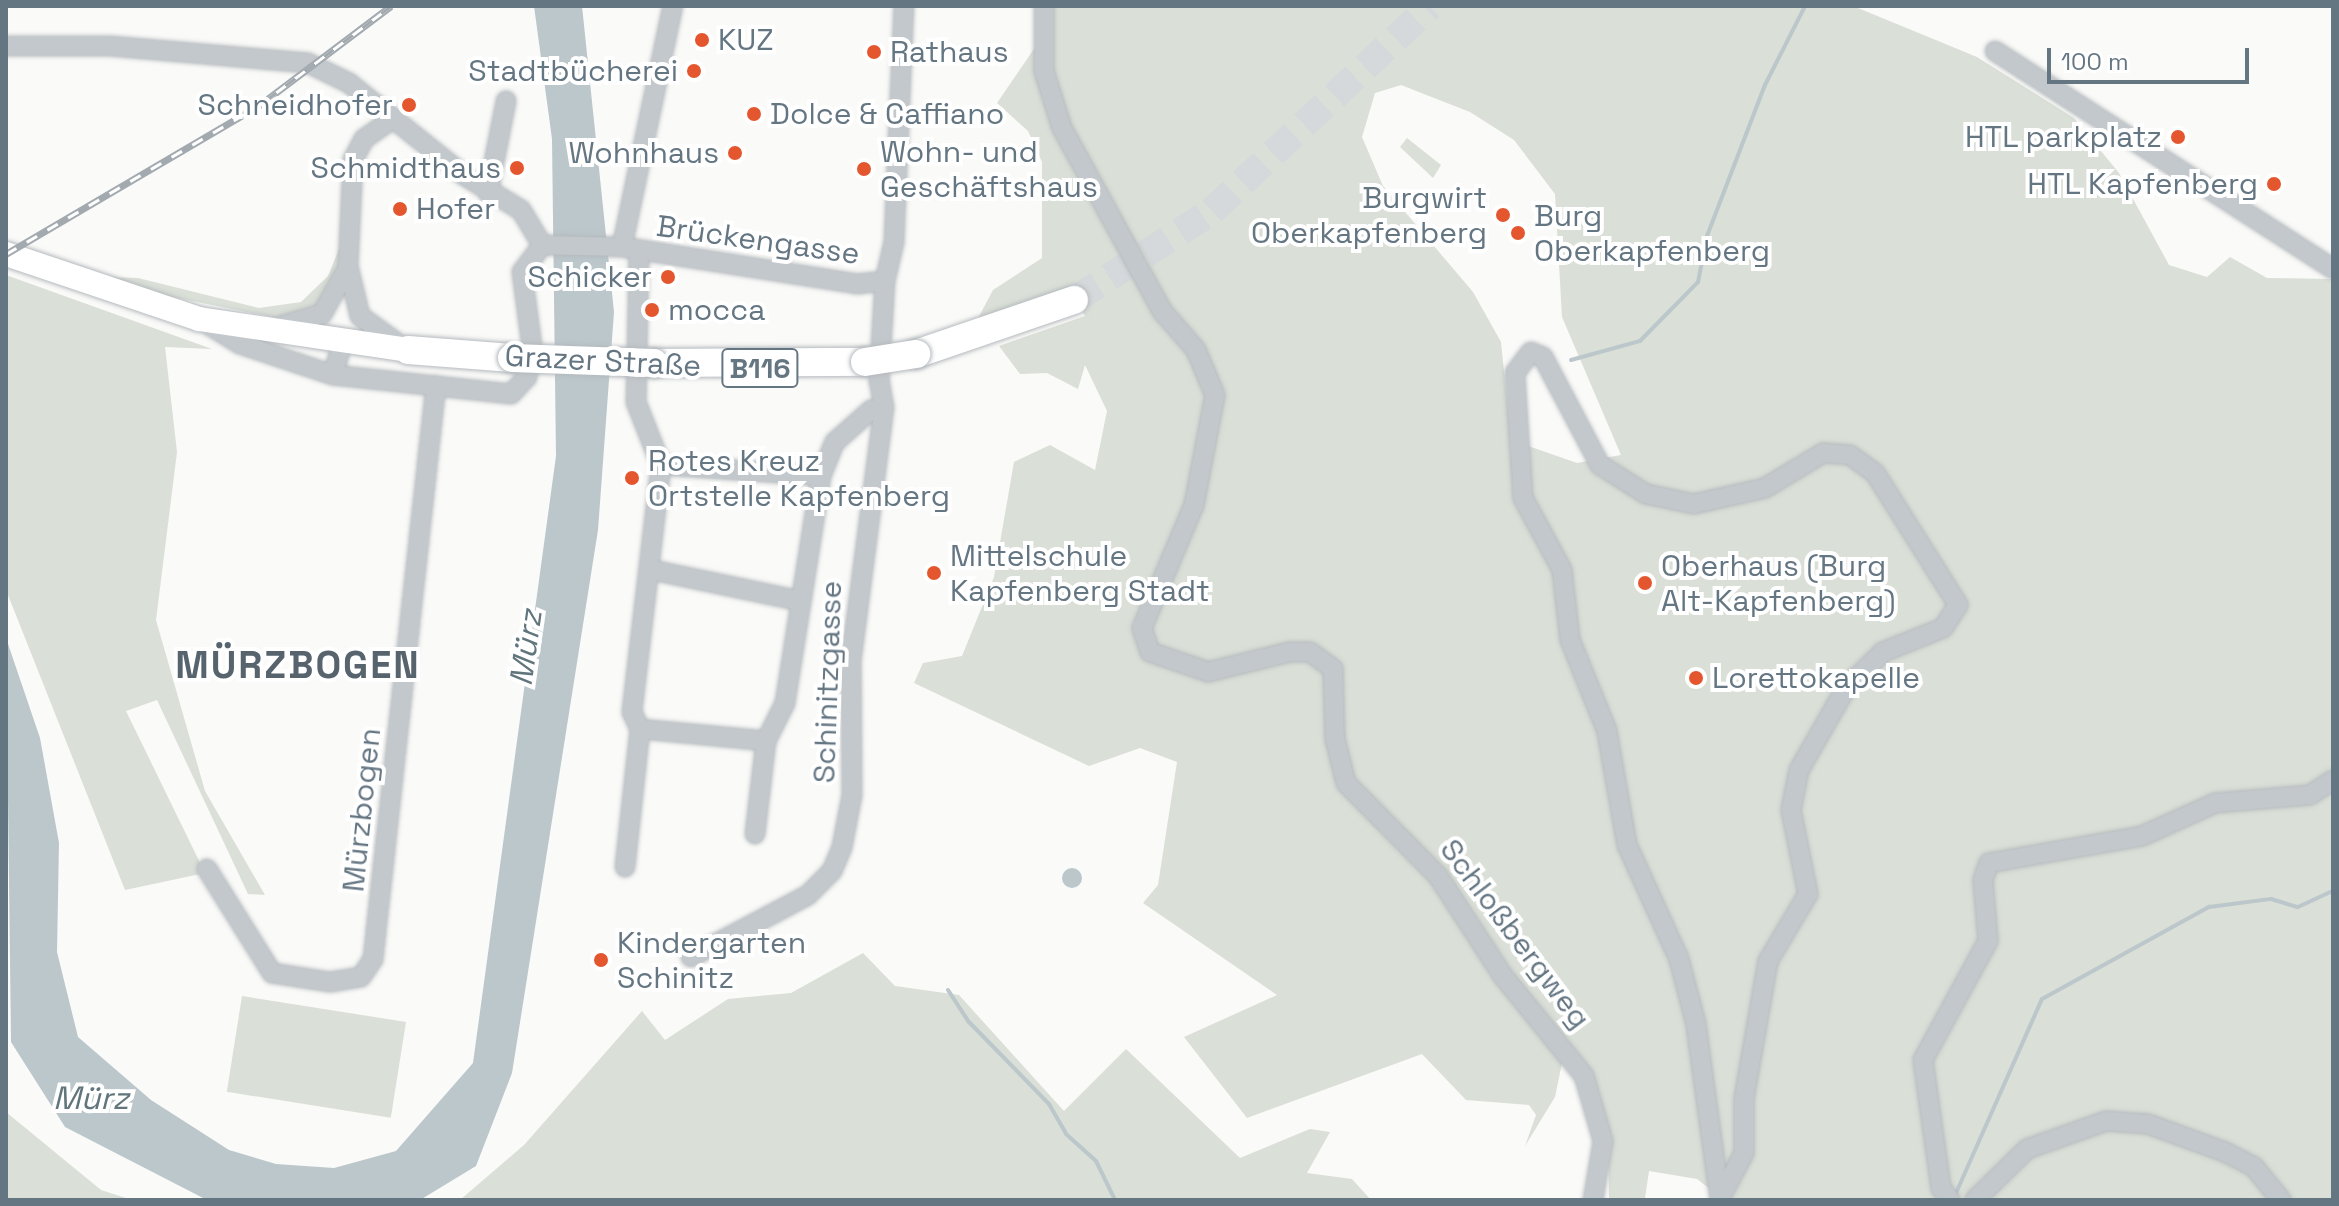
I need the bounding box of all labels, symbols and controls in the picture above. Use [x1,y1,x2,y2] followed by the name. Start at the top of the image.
[718,22,774,58] place label: KUZ
[693,31,711,49] marker: KUZ
[2051,32,2253,82] scale bar
[890,34,1008,70] place label: Rathaus
[865,43,883,61] marker: Rathaus
[2061,46,2129,77] text: 100 m
[468,53,678,89] place label: Stadtbücherei
[685,62,703,80] marker: Stadtbücherei
[198,87,393,123] place label: Schneidhofer
[400,96,418,114] marker: Schneidhofer
[770,96,1004,132] place label: Dolce & Caffiano
[745,105,763,123] marker: Dolce & Caffiano
[1964,119,2162,155] place label: HTL parkplatz
[2169,128,2187,146] marker: HTL parkplatz
[880,134,1098,204] place label: Wohn- und Geschäftshaus
[568,135,719,171] place label: Wohnhaus
[726,144,744,162] marker: Wohnhaus
[311,150,501,186] place label: Schmidthaus
[508,159,526,177] marker: Schmidthaus
[855,160,873,178] marker: Wohn- und Geschäftshaus
[2027,166,2258,202] place label: HTL Kapfenberg
[2265,175,2283,193] marker: HTL Kapfenberg
[1251,180,1487,250] place label: Burgwirt Oberkapfenberg
[416,191,495,227] place label: Hofer
[1534,198,1770,268] place label: Burg Oberkapfenberg
[391,200,409,218] marker: Hofer
[1494,206,1512,224] marker: Burgwirt Oberkapfenberg
[654,208,862,272] street label: Brückengasse
[1509,224,1527,242] marker: Burg Oberkapfenberg
[528,259,652,295] place label: Schicker
[659,268,677,286] marker: Schicker
[668,292,765,328] place label: mocca
[643,301,661,319] marker: mocca
[504,338,702,384] street label: Grazer Straße
[720,344,800,392] road number: B116
[648,443,950,514] place label: Rotes Kreuz Ortstelle Kapfenberg
[623,469,641,487] marker: Rotes Kreuz Ortstelle Kapfenberg
[950,538,1210,608] place label: Mittelschule Kapfenberg Stadt
[1661,548,1896,618] place label: Oberhaus (Burg Alt-Kapfenberg)
[925,564,943,582] marker: Mittelschule Kapfenberg Stadt
[1636,574,1654,592] marker: Oberhaus (Burg Alt-Kapfenberg)
[806,580,850,784] street label: Schinitzgasse
[502,608,550,688] water label: Mürz
[175,643,421,689] district label: MÜRZBOGEN
[1712,660,1920,696] place label: Lorettokapelle
[1687,669,1705,687] marker: Lorettokapelle
[336,726,388,894] street label: Mürzbogen
[1432,832,1598,1036] street label: Schloßbergweg
[617,925,806,996] place label: Kindergarten Schinitz
[592,951,610,969] marker: Kindergarten Schinitz
[53,1079,129,1117] water label: Mürz

